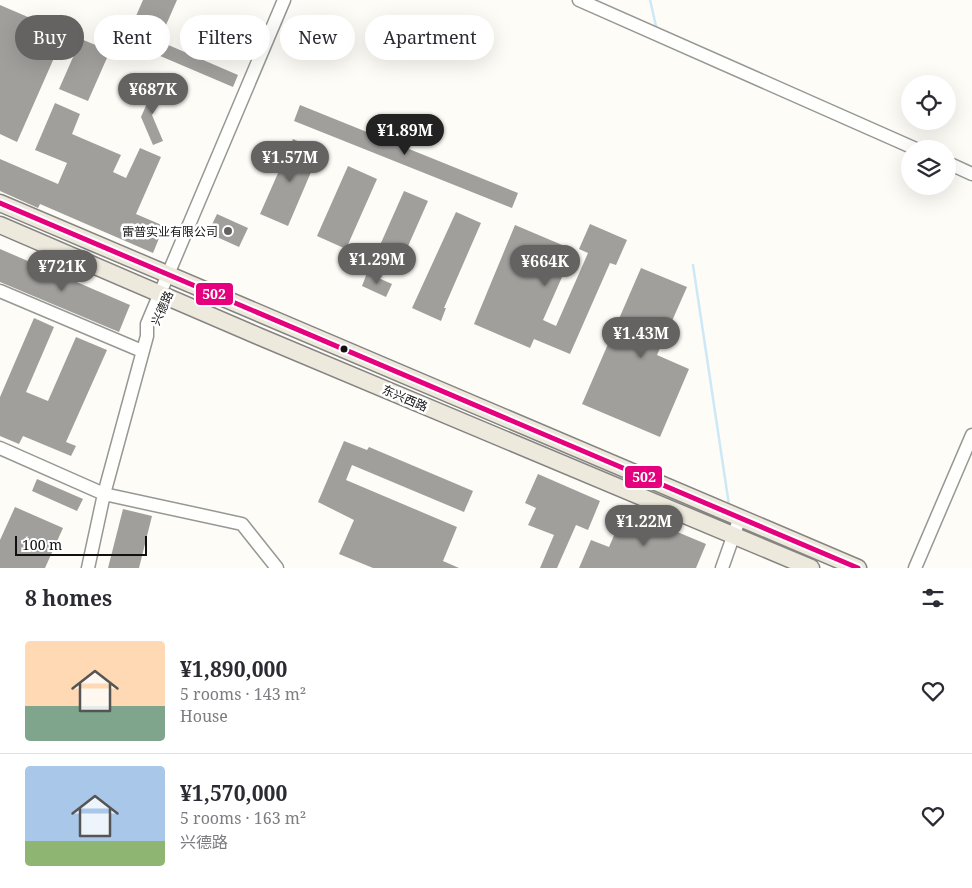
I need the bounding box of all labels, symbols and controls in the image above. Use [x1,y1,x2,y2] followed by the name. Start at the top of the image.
[15,15,84,60] chip: Buy
[94,15,170,60] chip: Rent
[180,15,270,60] chip: Filters
[280,15,355,60] chip: New
[365,15,494,60] chip: Apartment
[118,72,188,115] pin: ¥687K
[901,75,956,195] map controls
[901,75,956,130] button: locate
[129,78,177,100] text: ¥687K
[364,114,446,156] pin: ¥1.89M
[377,119,433,141] text: ¥1.89M
[249,140,331,183] pin: ¥1.57M
[901,140,956,195] button: layers
[262,146,318,168] text: ¥1.57M
[122,223,218,240] place label: 雷普实业有限公司
[222,225,234,237] marker: 雷普实业有限公司
[336,242,418,285] pin: ¥1.29M
[510,244,580,287] pin: ¥664K
[349,248,405,270] text: ¥1.29M
[27,250,97,292] pin: ¥721K
[521,250,569,272] text: ¥664K
[38,255,86,277] text: ¥721K
[195,282,234,306] line badge: 502
[202,284,226,303] text: 502
[147,288,177,328] street label: 兴德路
[600,316,682,359] pin: ¥1.43M
[613,322,669,344] text: ¥1.43M
[339,344,349,354] unlabelled marker
[380,381,430,415] street label: 东兴西路
[624,465,663,489] line badge: 502
[632,467,656,486] text: 502
[603,504,685,547] pin: ¥1.22M
[616,510,672,532] text: ¥1.22M
[15,533,148,556] scale bar
[22,535,62,554] text: 100 m
[25,584,112,612] text: 8 homes
[919,584,947,612] icon: filters
[180,655,287,683] text: ¥1,890,000
[65,661,125,721] icon: home
[919,677,947,705] icon: heart
[180,683,306,705] text: 5 rooms · 143 m²
[180,705,228,727] text: House
[180,779,287,807] text: ¥1,570,000
[65,786,125,846] icon: home
[919,802,947,830] icon: heart
[180,807,306,829] text: 5 rooms · 163 m²
[180,831,228,853] text: 兴德路

